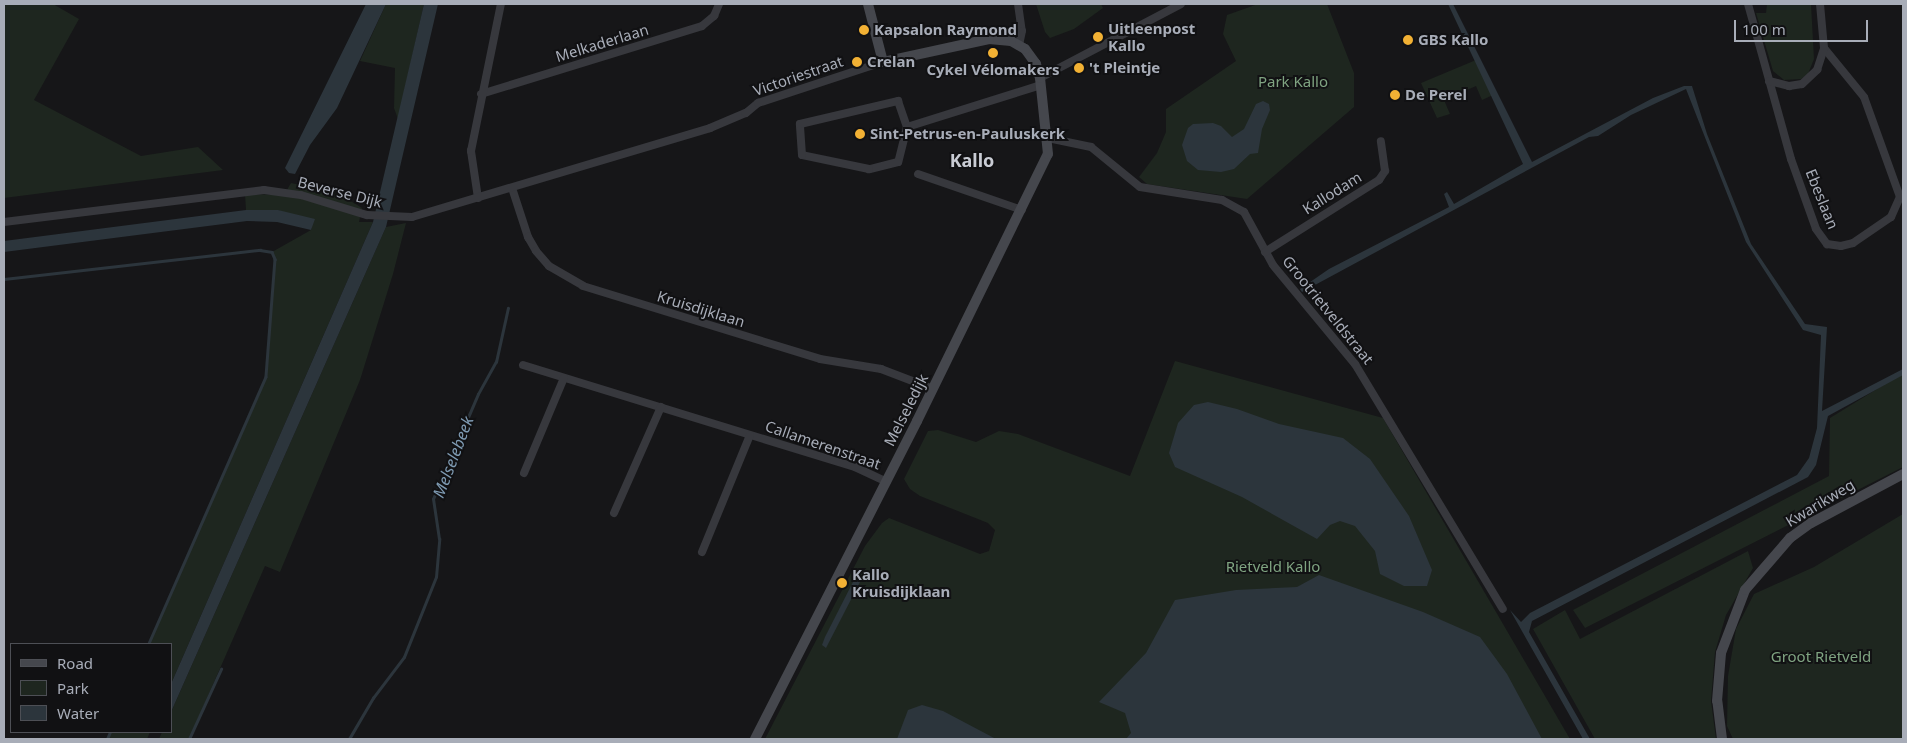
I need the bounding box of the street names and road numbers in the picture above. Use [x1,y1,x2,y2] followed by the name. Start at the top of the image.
[553,20,651,66] street label: Melkaderlaan
[751,52,845,100] street label: Victoriestraat
[1802,166,1842,232] street label: Ebeslaan
[1299,168,1365,218] street label: Kallodam
[296,173,384,211] street label: Beverse Dijk
[1279,252,1377,368] street label: Grootrietveldstraat
[655,287,747,331] street label: Kruisdijklaan
[880,371,932,449] street label: Melseledijk
[763,417,883,473] street label: Callamerenstraat
[1782,475,1858,531] street label: Kwarikweg

